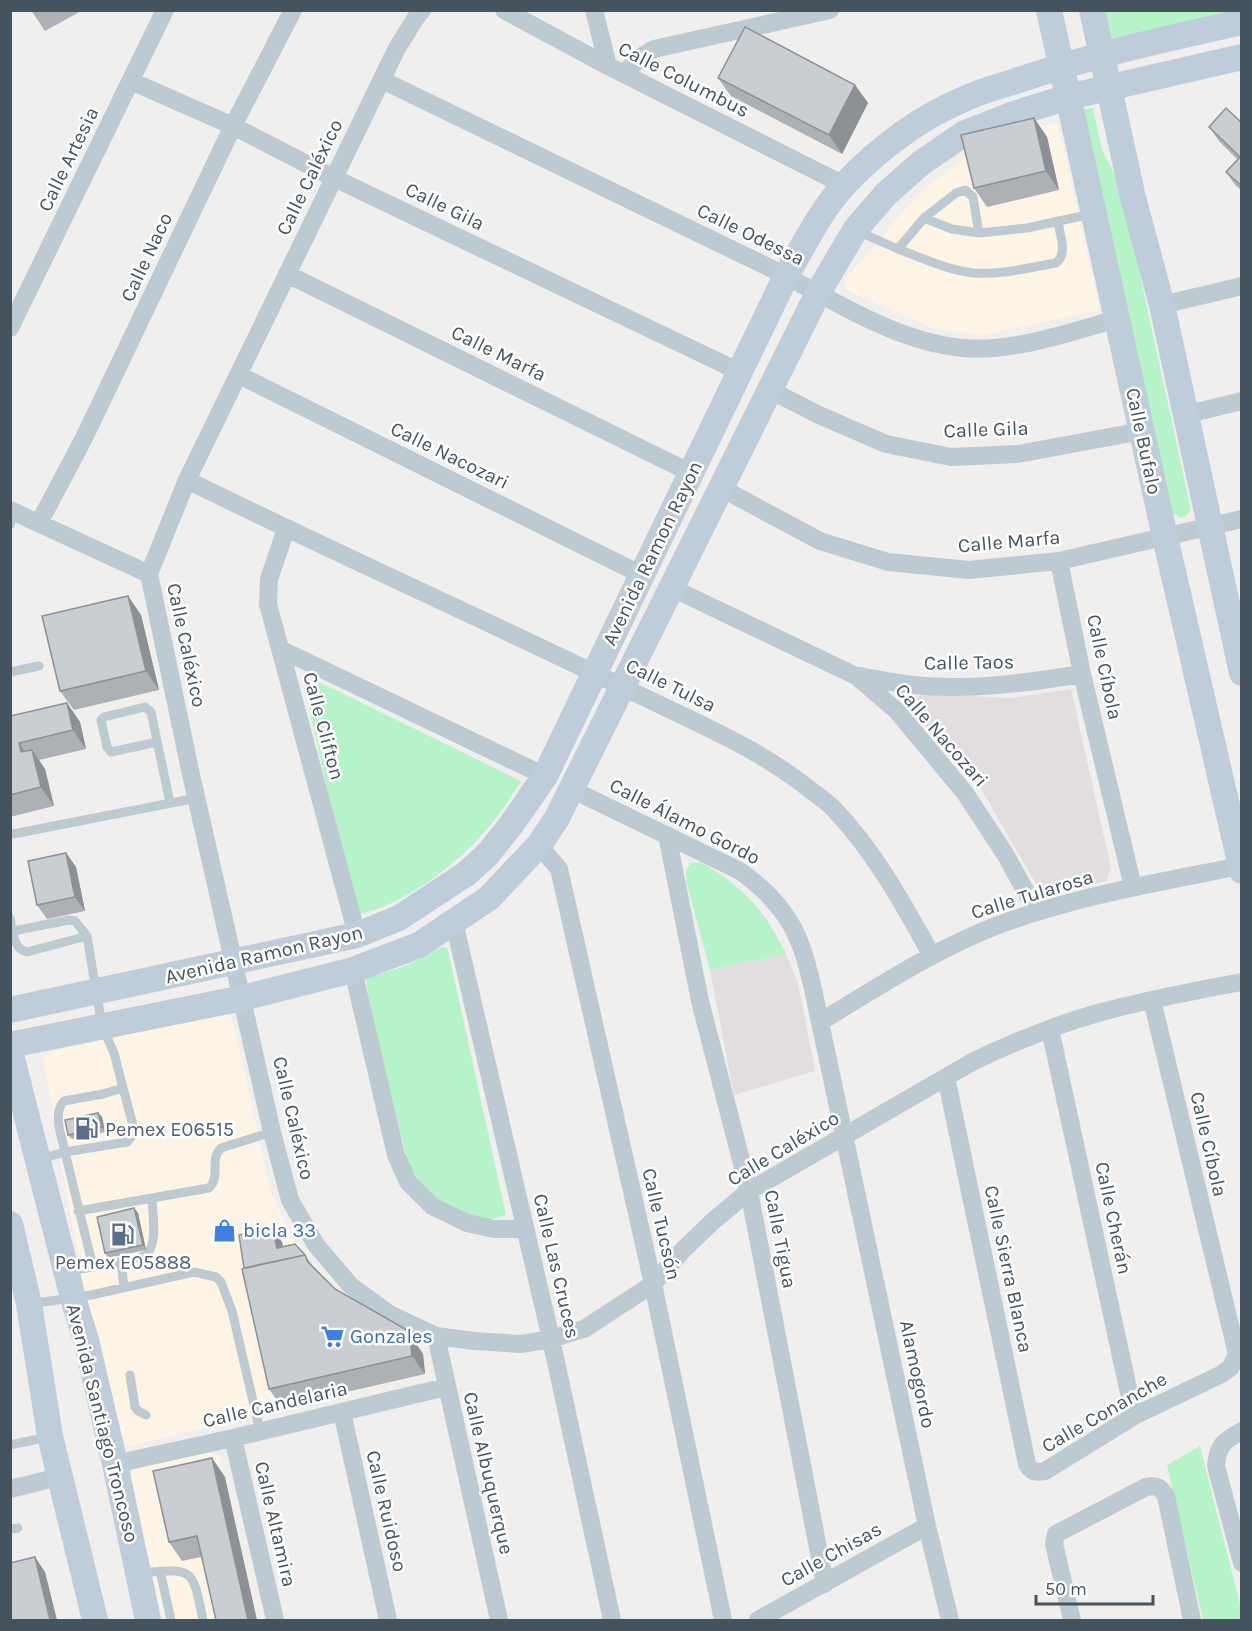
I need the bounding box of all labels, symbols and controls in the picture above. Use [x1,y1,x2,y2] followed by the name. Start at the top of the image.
[615,37,753,122] street label: Calle Columbus
[33,103,104,215] street label: Calle Artesia
[271,116,347,239] street label: Calle Caléxico
[402,177,488,235] street label: Calle Gila
[693,199,808,270] street label: Calle Odessa
[116,209,177,305] street label: Calle Naco
[448,321,550,386] street label: Calle Marfa
[1121,386,1166,497] street label: Calle Bufalo
[387,417,513,494] street label: Calle Nacozari
[943,417,1029,442] street label: Calle Gila
[598,457,707,649] street label: Avenida Ramon Rayon
[957,526,1061,557] street label: Calle Marfa
[162,581,211,709] street label: Calle Caléxico
[1082,612,1127,722] street label: Calle Cíbola
[924,650,1014,675] street label: Calle Taos
[622,654,720,717] street label: Calle Tulsa
[298,670,349,783] street label: Calle Clifton
[891,679,993,792] street label: Calle Nacozari
[606,773,764,869] street label: Calle Álamo Gordo
[968,865,1096,924] street label: Calle Tularosa
[163,921,365,988] street label: Avenida Ramon Rayon
[268,1054,319,1182] street label: Calle Caléxico
[1185,1089,1232,1199] street label: Calle Cíbola
[723,1106,843,1191] street label: Calle Caléxico
[74,1116,100,1142] fuel station icon: Pemex E06515
[105,1118,234,1141] place label: Pemex E06515
[1090,1160,1137,1276] street label: Calle Cherán
[637,1166,686,1282] street label: Calle Tucsón
[980,1183,1037,1355] street label: Calle Sierra Blanca
[760,1188,801,1290] street label: Calle Tigua
[529,1192,584,1341] street label: Calle Las Cruces
[212,1217,238,1243] shop icon: bicla 33
[243,1219,316,1242] place label: bicla 33
[110,1222,136,1248] fuel station icon: Pemex E05888
[55,1251,191,1274] place label: Pemex E05888
[62,1301,143,1545] street label: Avenida Santiago Troncoso
[895,1318,940,1430] street label: Alamogordo
[319,1323,345,1349] supermarket icon: Gonzales
[350,1325,433,1348] place label: Gonzales
[1038,1367,1171,1458] street label: Calle Conanche
[201,1377,350,1432] street label: Calle Candelaria
[459,1390,518,1557] street label: Calle Albuquerque
[361,1448,412,1574] street label: Calle Ruidoso
[250,1459,301,1589] street label: Calle Altamira
[777,1517,886,1592] street label: Calle Chisas
[1036,1568,1153,1606] scale bar
[1045,1578,1087,1600] text: 50 m

